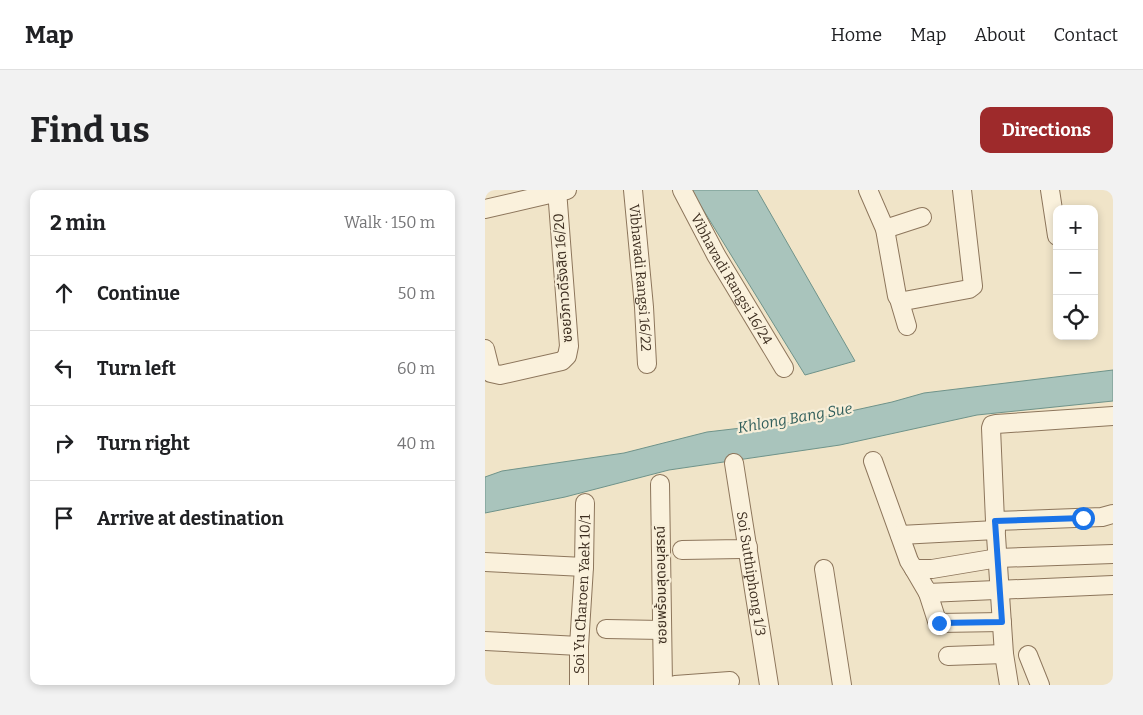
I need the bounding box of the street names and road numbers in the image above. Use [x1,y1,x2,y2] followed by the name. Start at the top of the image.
[626,203,655,352] street label: Vibhavadi Rangsi 16/22
[687,211,776,348] street label: Vibhavadi Rangsi 16/24
[550,213,576,343] street label: ซอยวิภาวดีรังสิต 16/20
[733,510,770,637] street label: Soi Sutthiphong 1/3
[571,514,593,674] street label: Soi Yu Charoen Yaek 10/1
[651,526,671,644] street label: ซอยพร้อมสุดอนุสรณ์

